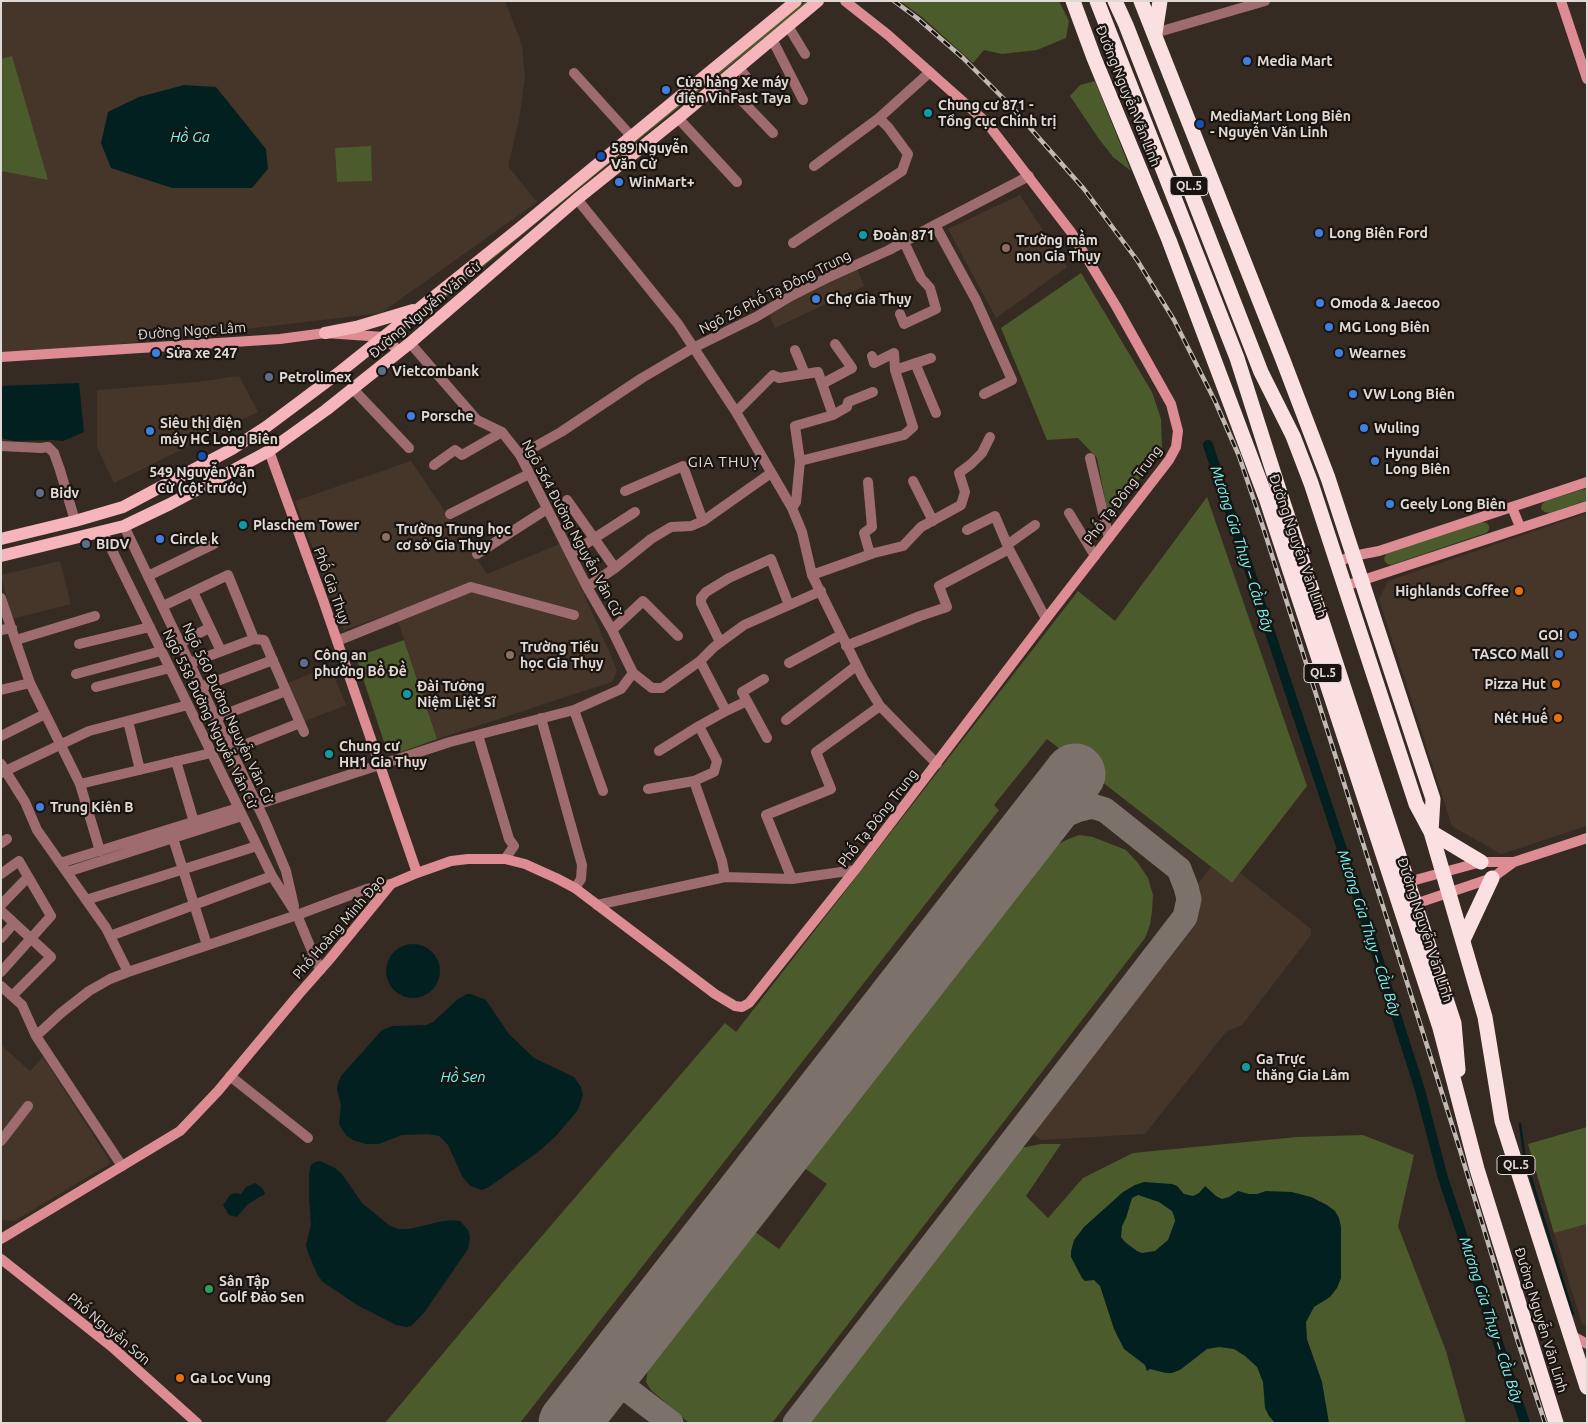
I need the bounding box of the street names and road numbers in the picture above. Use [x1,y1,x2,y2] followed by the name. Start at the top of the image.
[1092,23,1164,169] street label: Đường Nguyễn Văn Linh
[1170,177,1208,196] road number: QL.5
[696,246,854,338] street label: Ngõ 26 Phố Tạ Đông Trung
[366,258,484,362] street label: Đường Nguyễn Văn Cừ
[137,319,247,343] street label: Đường Ngọc Lâm
[518,437,626,619] street label: Ngõ 564 Đường Nguyễn Văn Cừ
[1080,442,1166,548] street label: Phố Tạ Đông Trung
[1265,472,1331,620] street label: Đường Nguyễn Văn Linh
[310,545,354,627] street label: Phố Gia Thụy
[179,620,277,806] street label: Ngõ 560 Đường Nguyễn Văn Cừ
[159,627,261,811] street label: Ngõ 558 Đường Nguyễn Văn Cừ
[1304,664,1342,682] road number: QL.5
[835,766,921,870] street label: Phố Tạ Đông Trung
[1394,856,1456,1004] street label: Đường Nguyễn Văn Linh
[289,872,389,982] street label: Phố Hoàng Minh Đạo
[1497,1156,1535,1174] road number: QL.5
[1511,1245,1571,1395] street label: Đường Nguyễn Văn Linh
[64,1289,154,1369] street label: Phố Nguyễn Sơn

